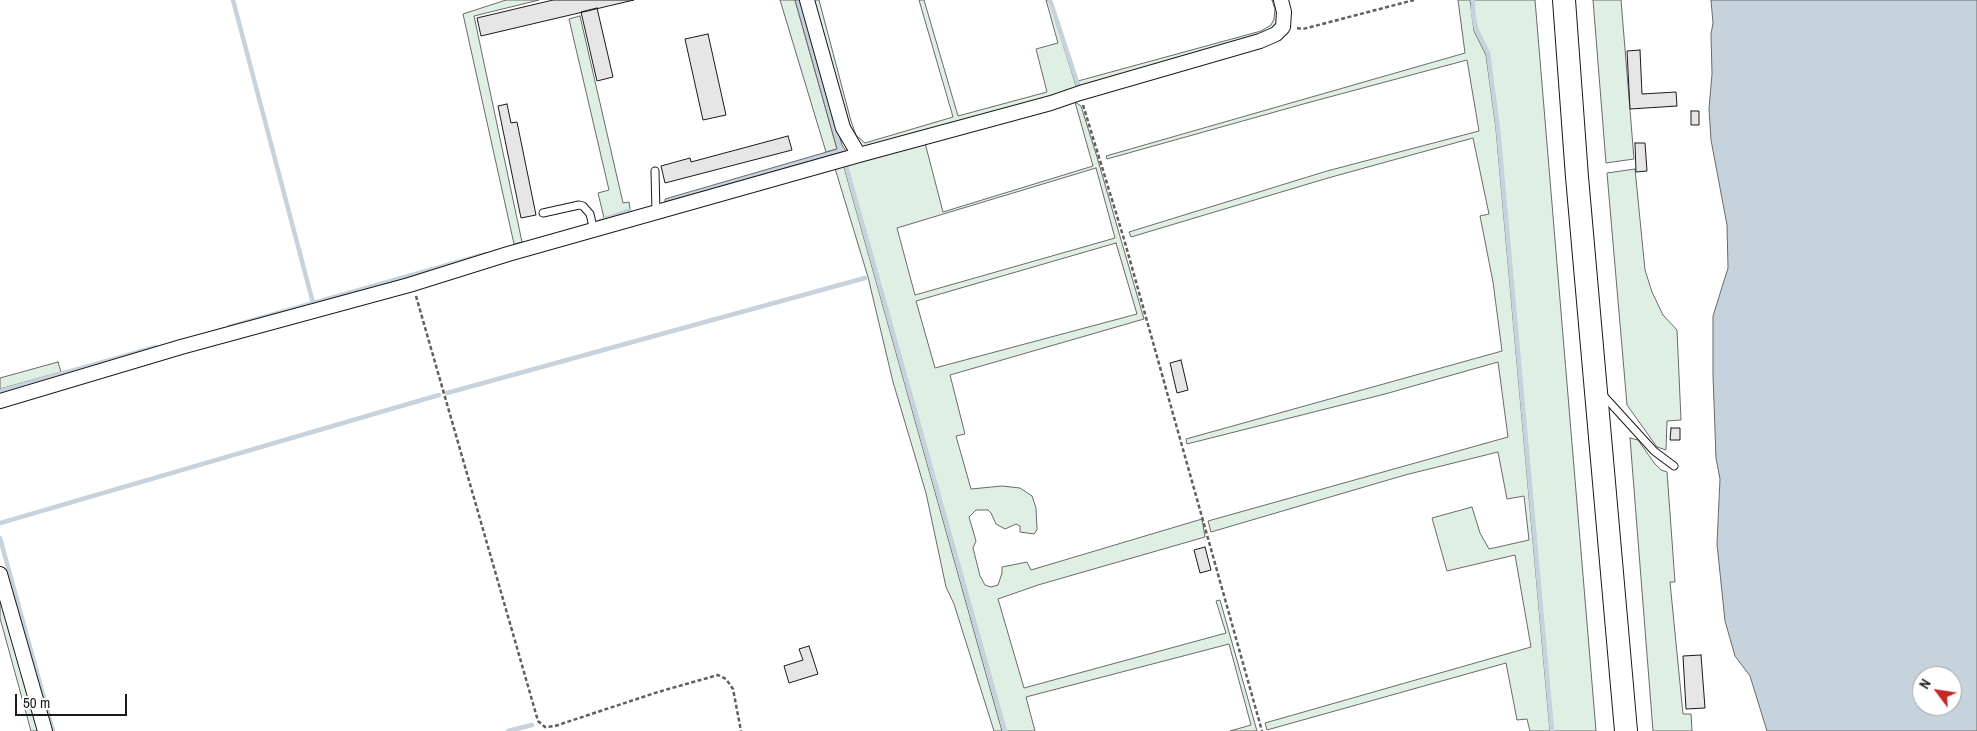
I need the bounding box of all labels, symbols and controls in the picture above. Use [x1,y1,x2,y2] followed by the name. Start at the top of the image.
[1912,666,1962,716] north arrow
[1915,676,1935,692] text: N
[18,684,130,716] scale bar
[23,692,50,713] text: 50 m

